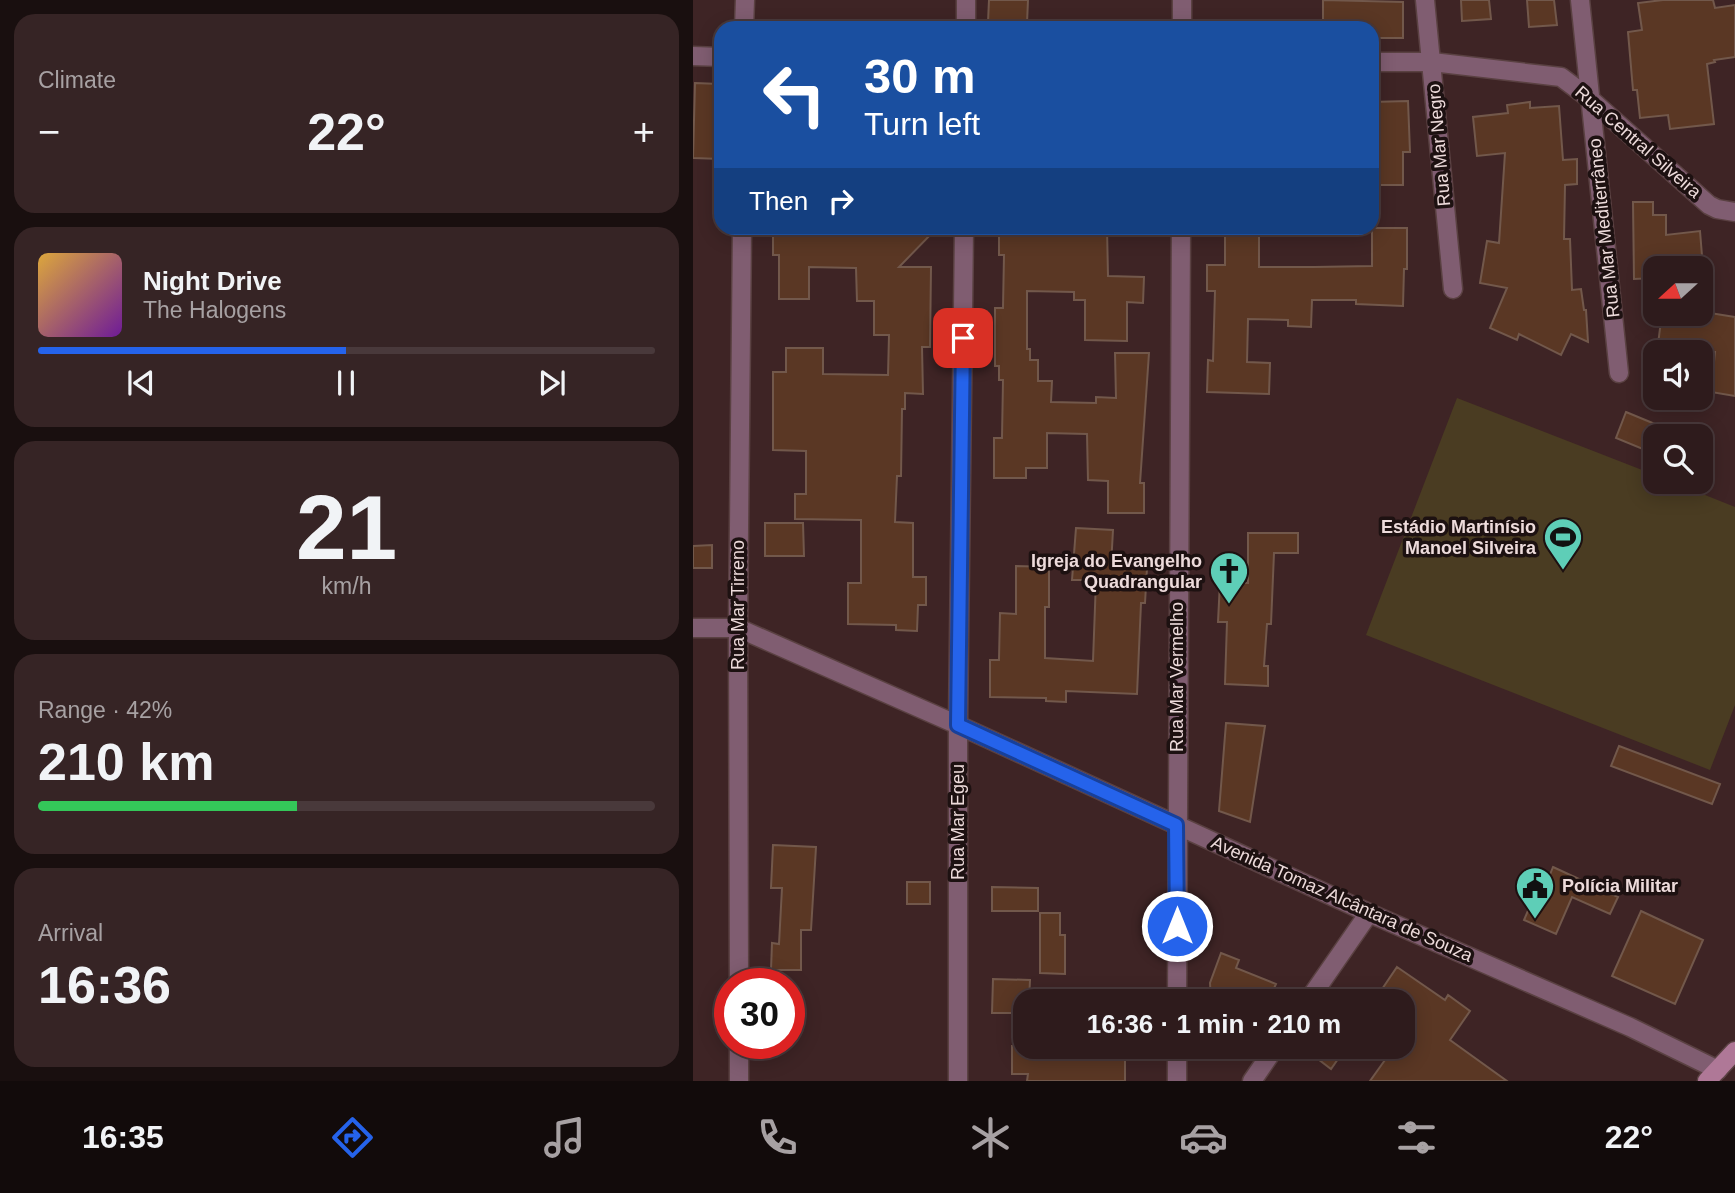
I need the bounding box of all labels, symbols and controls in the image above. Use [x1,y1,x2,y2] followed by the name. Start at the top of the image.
[749,49,840,140] icon: left
[864,49,976,103] text: 30 m
[38,67,116,93] text: Climate
[1571,82,1706,203] street label: Rua Central Silveira
[1424,83,1454,207] street label: Rua Mar Negro
[307,103,386,161] text: 22°
[864,106,980,142] text: Turn left
[38,111,60,153] text: −
[633,111,655,153] text: +
[1585,137,1623,319] street label: Rua Mar Mediterrâneo
[822,182,860,220] icon: right
[749,186,808,216] text: Then
[1643,256,1713,326] north arrow
[1643,256,1713,494] map controls
[143,266,282,296] text: Night Drive
[143,297,286,323] text: The Halogens
[933,308,993,368] pin
[944,319,982,357] icon: arrive
[1643,340,1713,410] button: sound
[122,364,160,402] icon: previous
[327,364,365,402] icon: pause
[533,364,571,402] icon: next
[1643,424,1713,494] button: search
[296,477,397,578] text: 21
[1542,516,1584,571] sports icon: Estádio Martinísio Manoel Silveira
[1381,517,1537,558] place label: Estádio Martinísio Manoel Silveira
[728,540,748,670] street label: Rua Mar Tirreno
[1208,550,1250,605] church icon: Igreja do Evangelho Quadrangular
[1031,551,1202,592] place label: Igreja do Evangelho Quadrangular
[322,573,371,599] text: km/h
[1167,602,1187,752] street label: Rua Mar Vermelho
[38,697,172,723] text: Range · 42%
[38,733,214,791] text: 210 km
[948,764,968,880] street label: Rua Mar Egeu
[1208,832,1476,966] street label: Avenida Tomaz Alcântara de Souza
[1514,865,1556,920] public building icon: Polícia Militar
[1562,876,1678,896] place label: Polícia Militar
[1140,889,1214,963] position arrow
[38,920,103,946] text: Arrival
[38,956,171,1014] text: 16:36
[714,968,805,1059] speed limit sign: 30
[1087,1009,1341,1039] text: 16:36 · 1 min · 210 m
[328,1113,377,1162] icon: directions
[540,1113,589,1162] icon: music
[753,1113,802,1162] icon: phone
[966,1113,1015,1162] icon: climate
[1179,1113,1228,1162] icon: car
[1392,1113,1441,1162] icon: filters
[82,1119,164,1155] text: 16:35
[1605,1119,1653,1155] text: 22°

